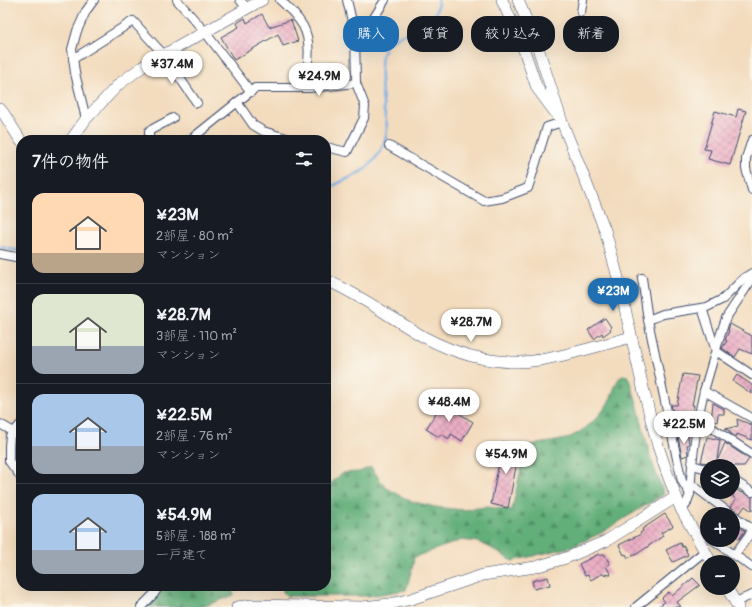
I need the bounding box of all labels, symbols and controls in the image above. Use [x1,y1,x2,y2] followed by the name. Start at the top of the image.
[343,16,399,52] chip: 購入
[407,16,463,52] chip: 賃貸
[471,16,555,52] chip: 絞り込み
[563,16,619,52] chip: 新着
[139,51,205,85] pin: ¥37.4M
[151,56,193,72] text: ¥37.4M
[286,63,352,97] pin: ¥24.9M
[298,68,340,84] text: ¥24.9M
[293,148,315,170] icon: filters
[32,151,109,172] text: 7件の物件
[156,204,199,225] text: ¥23M
[64,209,112,257] icon: home
[156,228,233,244] text: 2部屋 · 80 m²
[156,247,220,263] text: マンション
[589,278,637,312] pin: ¥23M
[597,283,629,299] text: ¥23M
[156,304,211,325] text: ¥28.7M
[438,309,504,343] pin: ¥28.7M
[64,310,112,358] icon: home
[450,314,492,330] text: ¥28.7M
[156,328,237,344] text: 3部屋 · 110 m²
[156,347,220,363] text: マンション
[416,389,482,423] pin: ¥48.4M
[428,394,470,410] text: ¥48.4M
[156,404,212,425] text: ¥22.5M
[64,410,112,458] icon: home
[651,411,717,445] pin: ¥22.5M
[663,416,705,432] text: ¥22.5M
[156,428,232,444] text: 2部屋 · 76 m²
[473,441,539,475] pin: ¥54.9M
[485,446,527,462] text: ¥54.9M
[156,447,220,463] text: マンション
[700,459,740,595] map controls
[700,459,740,499] button: layers
[156,504,212,525] text: ¥54.9M
[700,507,740,547] button: +
[64,510,112,558] icon: home
[156,528,236,544] text: 5部屋 · 188 m²
[156,547,208,563] text: 一戸建て
[700,555,740,595] button: −

